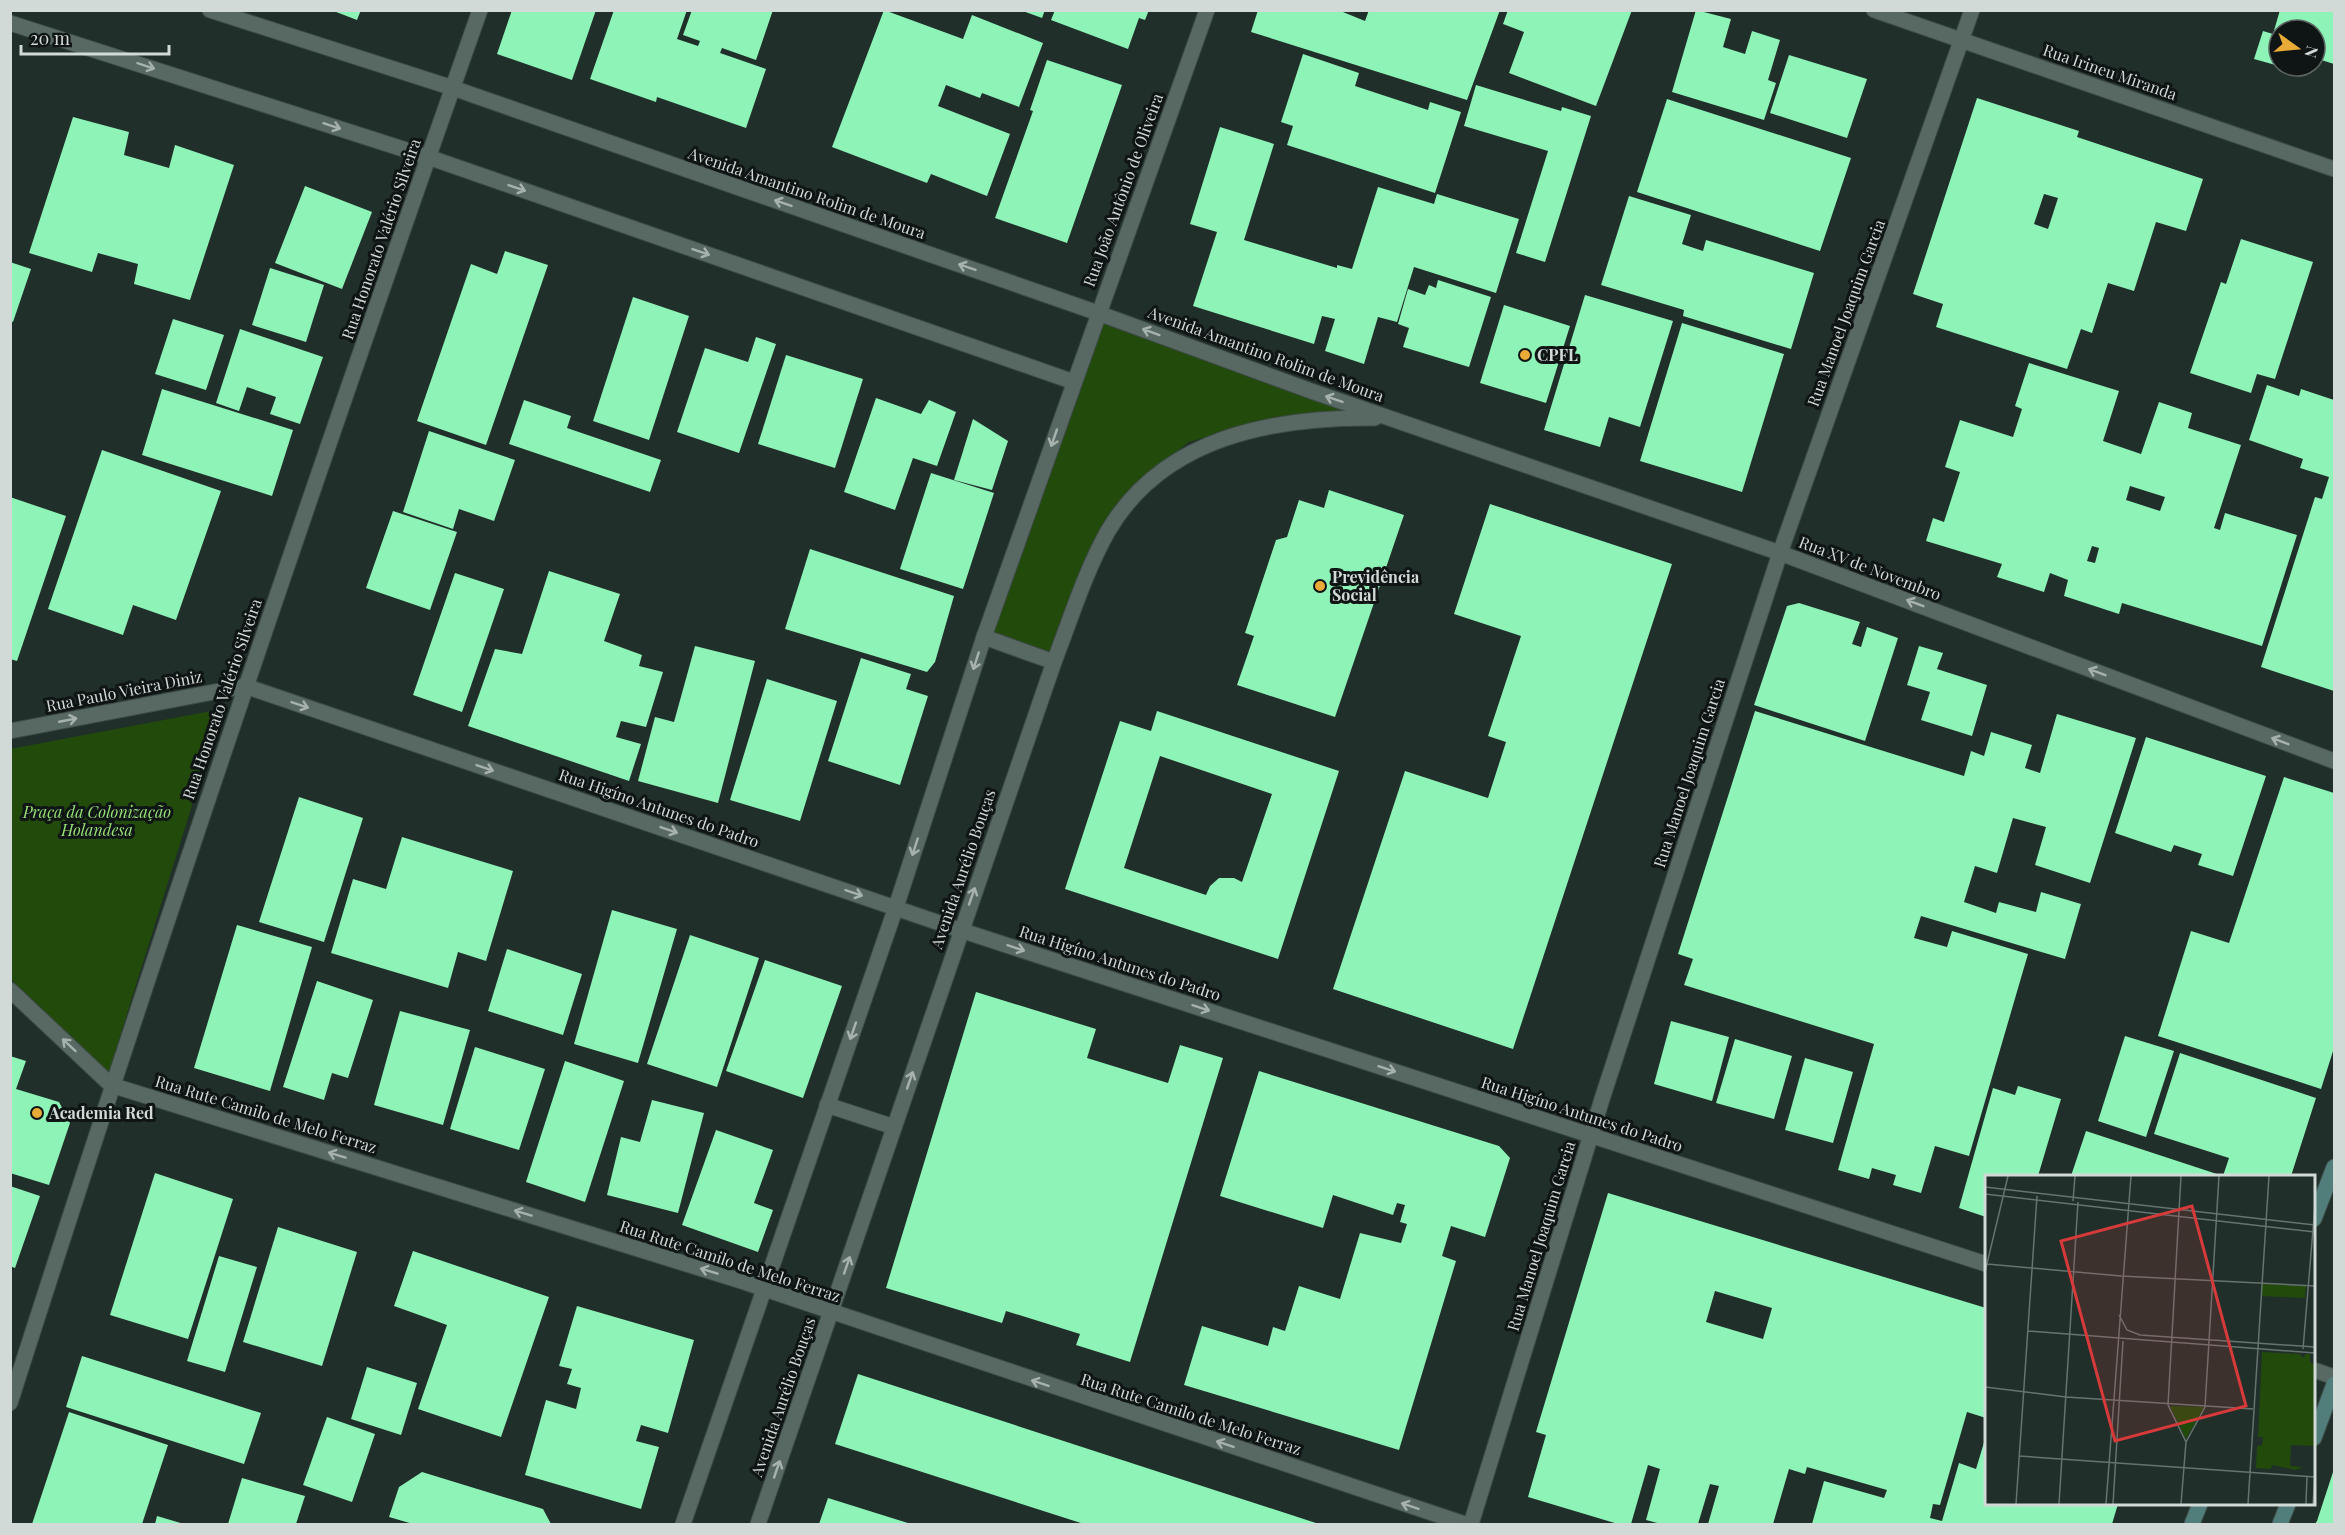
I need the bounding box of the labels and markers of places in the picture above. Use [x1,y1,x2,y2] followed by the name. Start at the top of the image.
[1537,344,1578,365] place label: CPFL
[1518,348,1532,362] marker: CPFL
[1332,566,1420,605] place label: Previdência Social
[1313,579,1327,593] marker: Previdência Social
[48,1102,154,1123] place label: Academia Red
[30,1106,44,1120] marker: Academia Red

